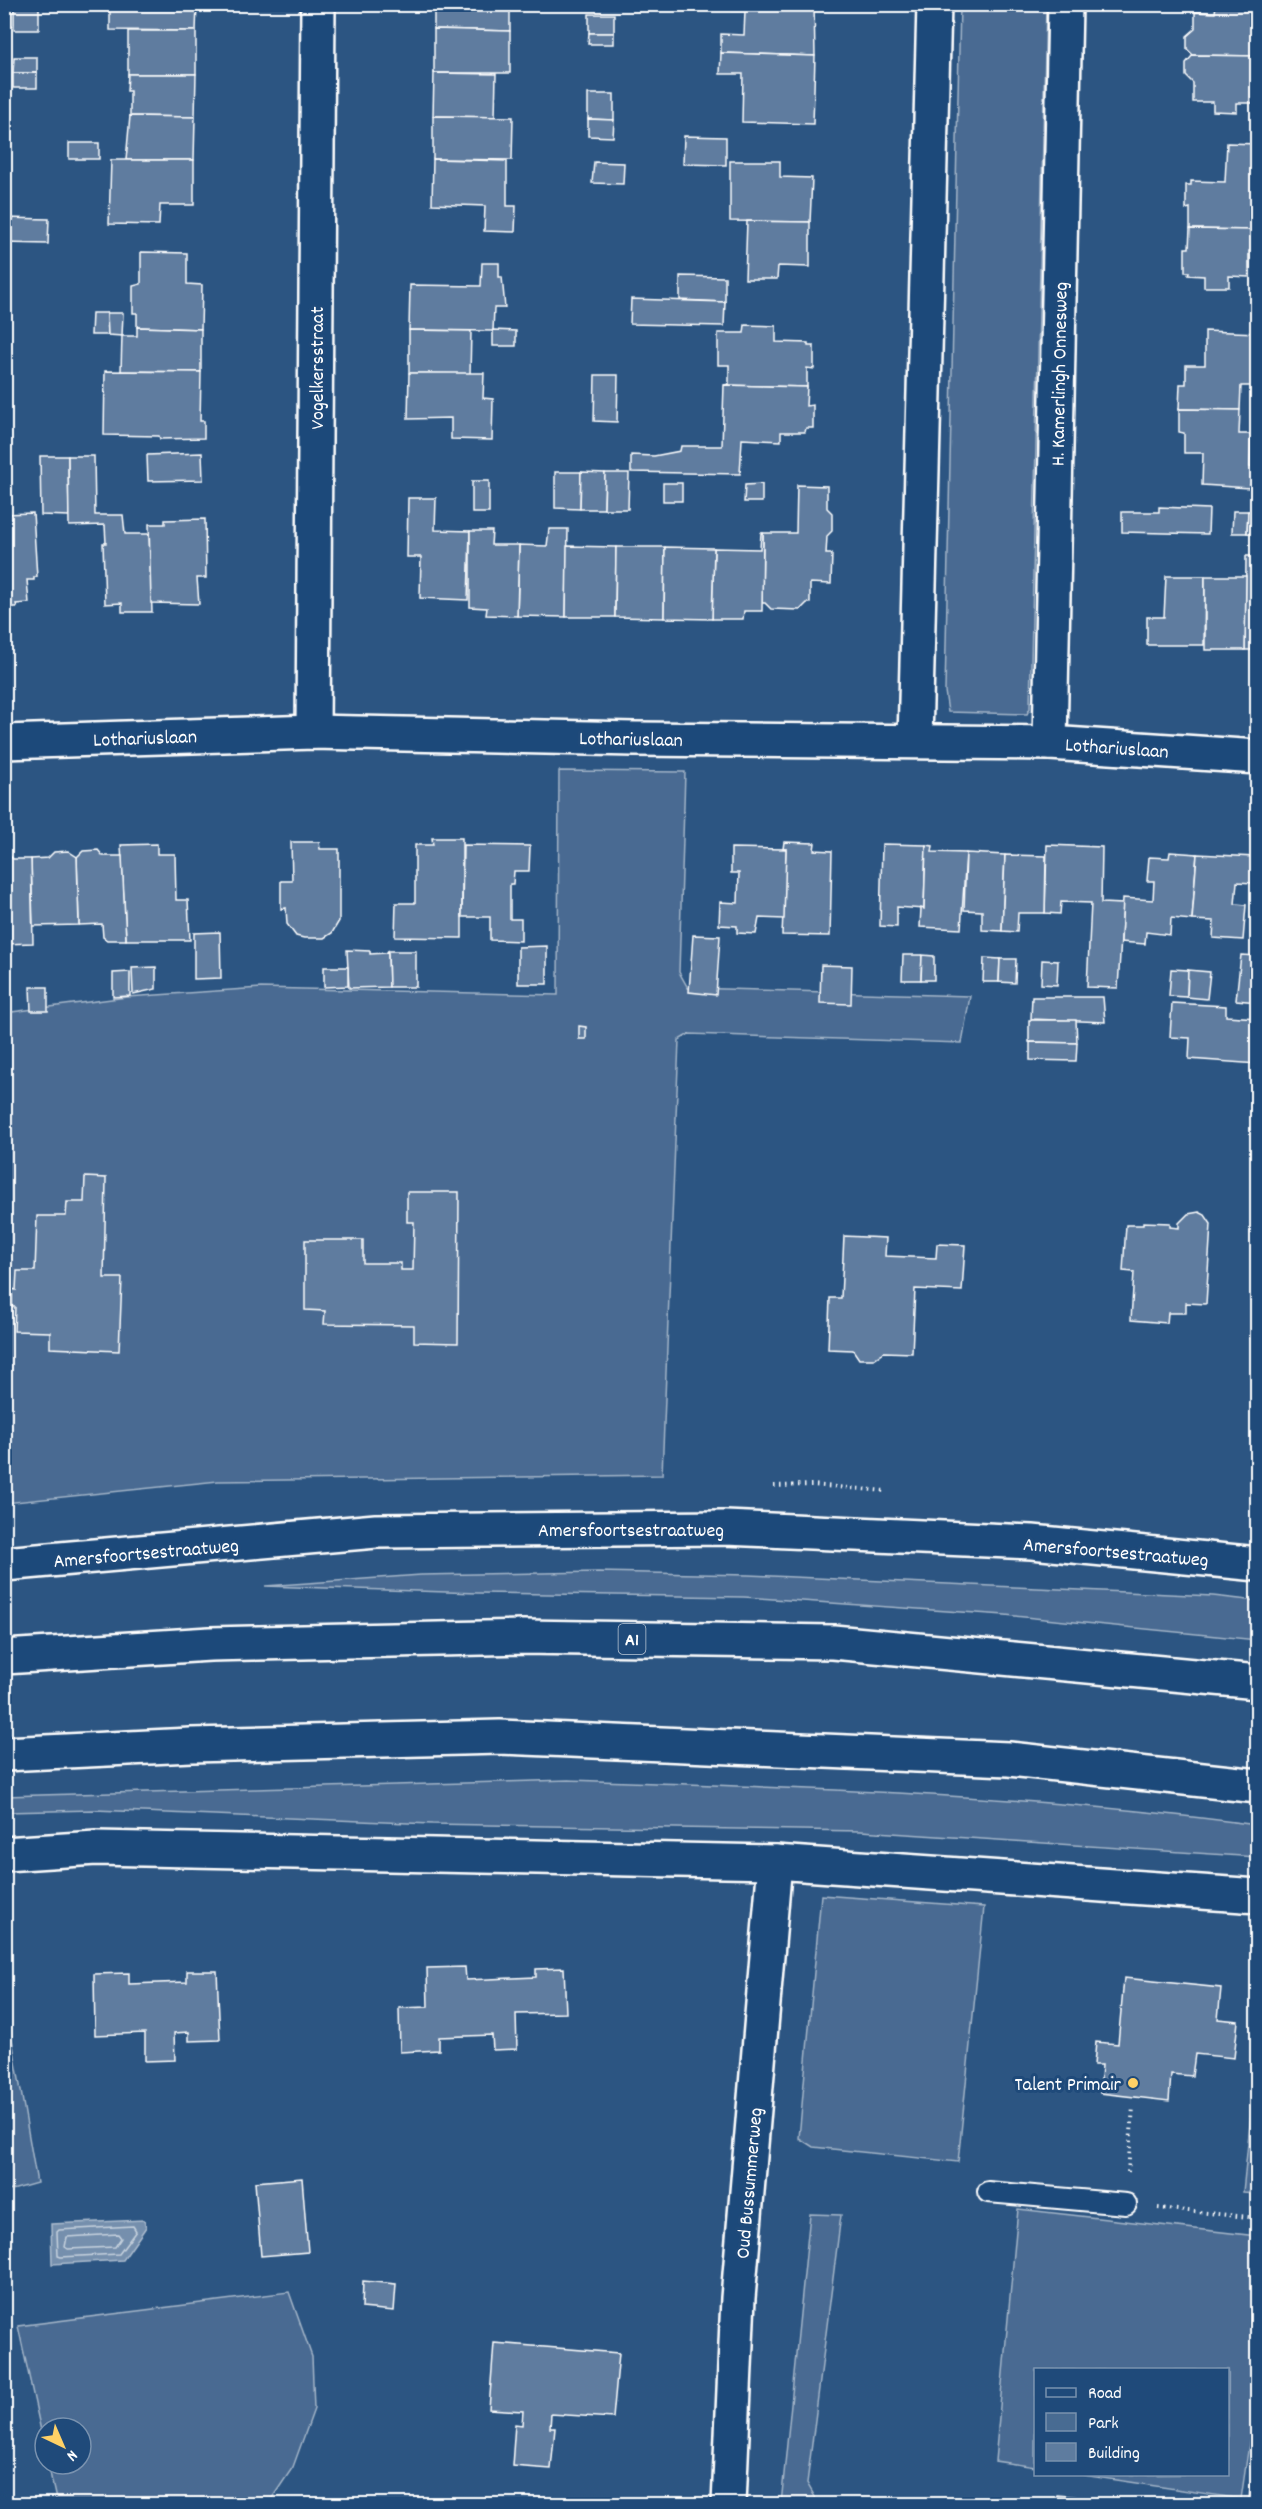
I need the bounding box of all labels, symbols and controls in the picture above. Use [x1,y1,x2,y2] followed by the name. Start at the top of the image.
[1045,282,1077,467] street label: H. Kamerlingh Onnesweg
[305,306,333,430] street label: Vogelkersstraat
[93,724,198,756] street label: Lothariuslaan
[579,726,683,756] street label: Lothariuslaan
[1064,732,1170,768] street label: Lothariuslaan
[538,1518,724,1546] street label: Amersfoortsestraatweg
[1022,1532,1210,1576] street label: Amersfoortsestraatweg
[52,1533,240,1577] street label: Amersfoortsestraatweg
[618,1624,646,1654] road number: A1
[1015,2072,1122,2100] place label: Talent Primair
[1126,2076,1140,2090] marker: Talent Primair
[730,2106,772,2260] street label: Oud Bussummerweg
[1034,2368,1229,2476] legend
[1088,2382,1122,2407] text: Road
[1088,2412,1119,2437] text: Park
[33,2416,93,2476] north arrow
[1088,2442,1140,2467] text: Building
[61,2444,83,2466] text: N

